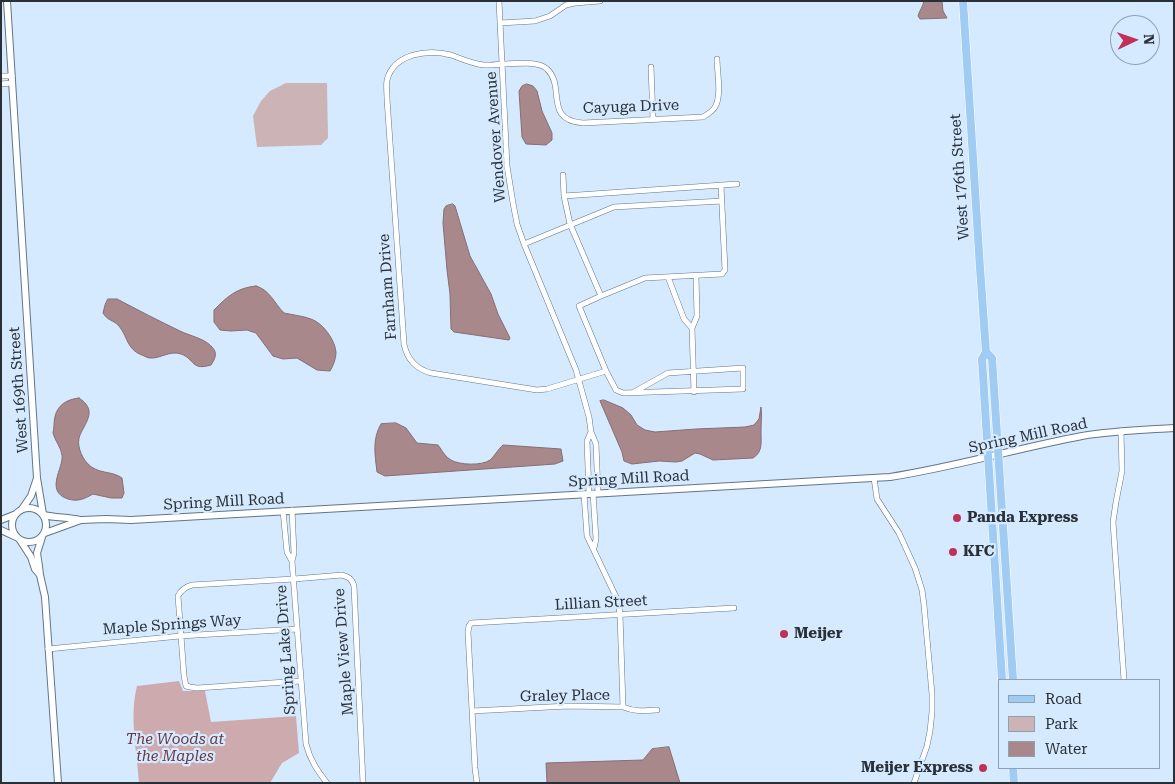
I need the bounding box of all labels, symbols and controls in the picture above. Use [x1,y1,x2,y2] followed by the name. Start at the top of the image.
[1110,15,1160,65] north arrow
[1141,33,1157,45] text: N
[482,71,510,203] street label: Wendover Avenue
[583,96,679,118] street label: Cayuga Drive
[947,113,973,241] street label: West 176th Street
[375,233,401,341] street label: Farnham Drive
[6,326,32,454] street label: West 169th Street
[967,415,1089,457] street label: Spring Mill Road
[568,467,690,491] street label: Spring Mill Road
[163,490,285,514] street label: Spring Mill Road
[967,509,1078,527] place label: Panda Express
[951,512,963,524] marker: Panda Express
[963,543,994,561] place label: KFC
[947,546,959,558] marker: KFC
[272,585,300,715] street label: Spring Lake Drive
[331,588,357,716] street label: Maple View Drive
[554,592,648,614] street label: Lillian Street
[102,611,242,639] street label: Maple Springs Way
[794,625,842,643] place label: Meijer
[778,628,790,640] marker: Meijer
[998,679,1160,769] legend
[520,686,610,706] street label: Graley Place
[1045,690,1082,708] text: Road
[1045,715,1078,733] text: Park
[126,731,224,766] park label: The Woods at the Maples
[1045,740,1087,758] text: Water
[861,759,973,777] place label: Meijer Express
[977,762,989,774] marker: Meijer Express

